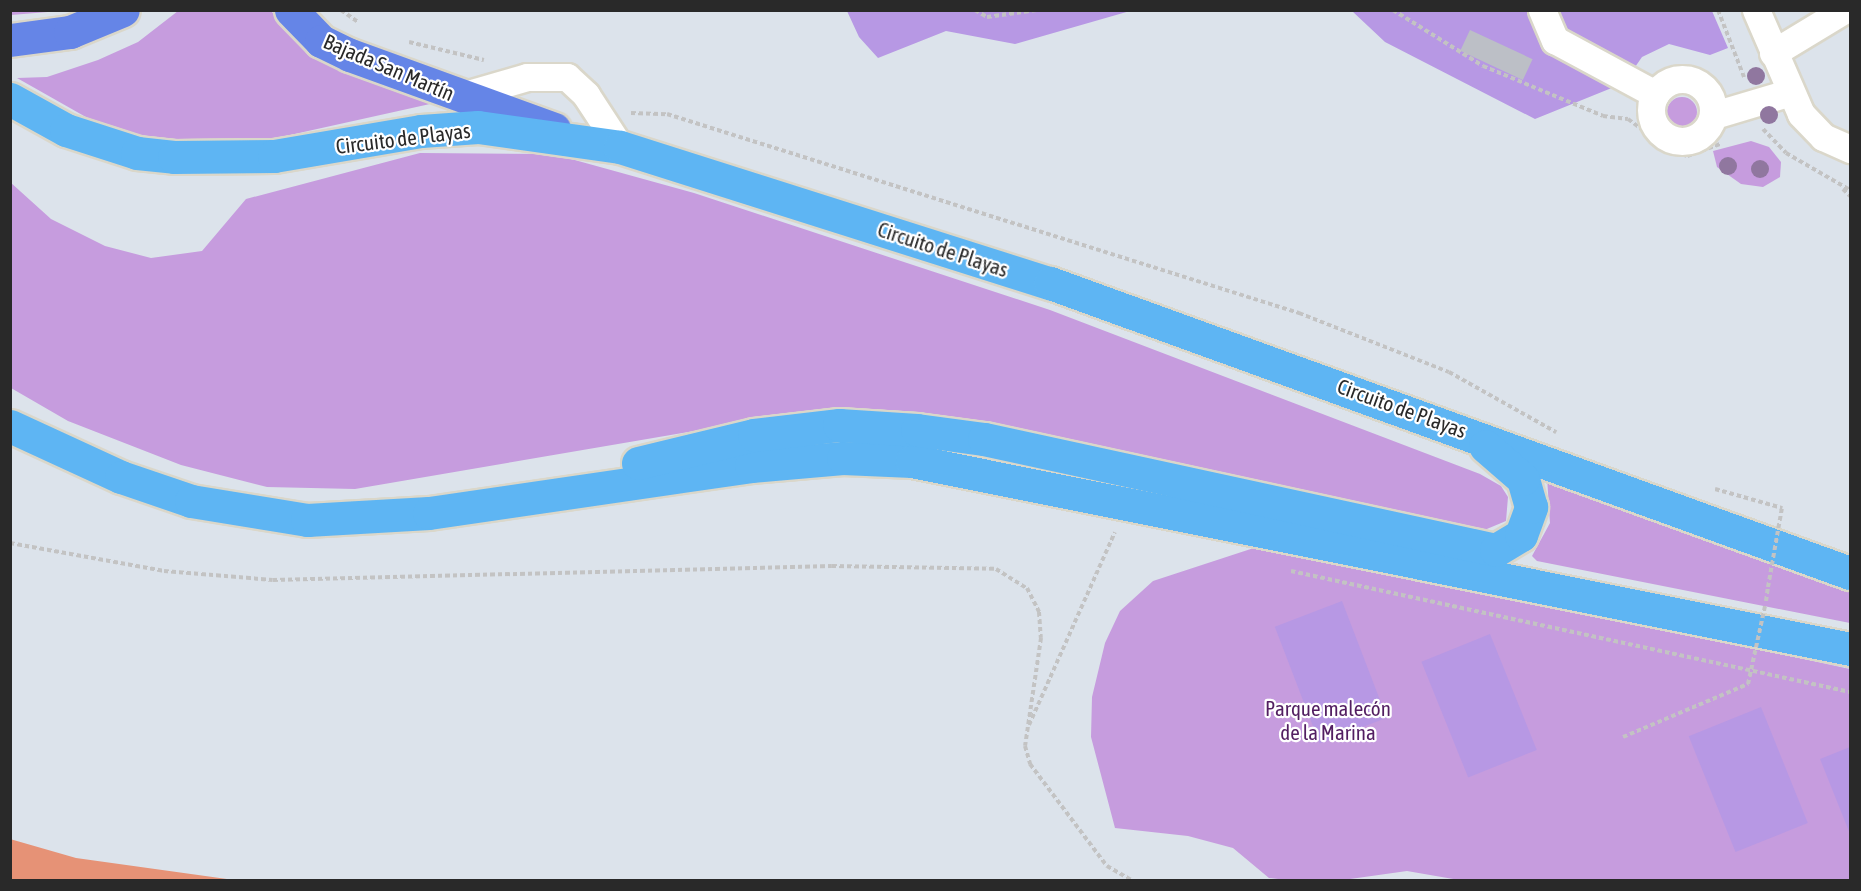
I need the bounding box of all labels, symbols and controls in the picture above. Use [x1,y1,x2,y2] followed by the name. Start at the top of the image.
[320,28,458,106] street label: Bajada San Martín
[334,117,472,159] street label: Circuito de Playas
[875,216,1011,282] street label: Circuito de Playas
[1334,373,1470,443] street label: Circuito de Playas
[1265,695,1391,745] park label: Parque malecón de la Marina

